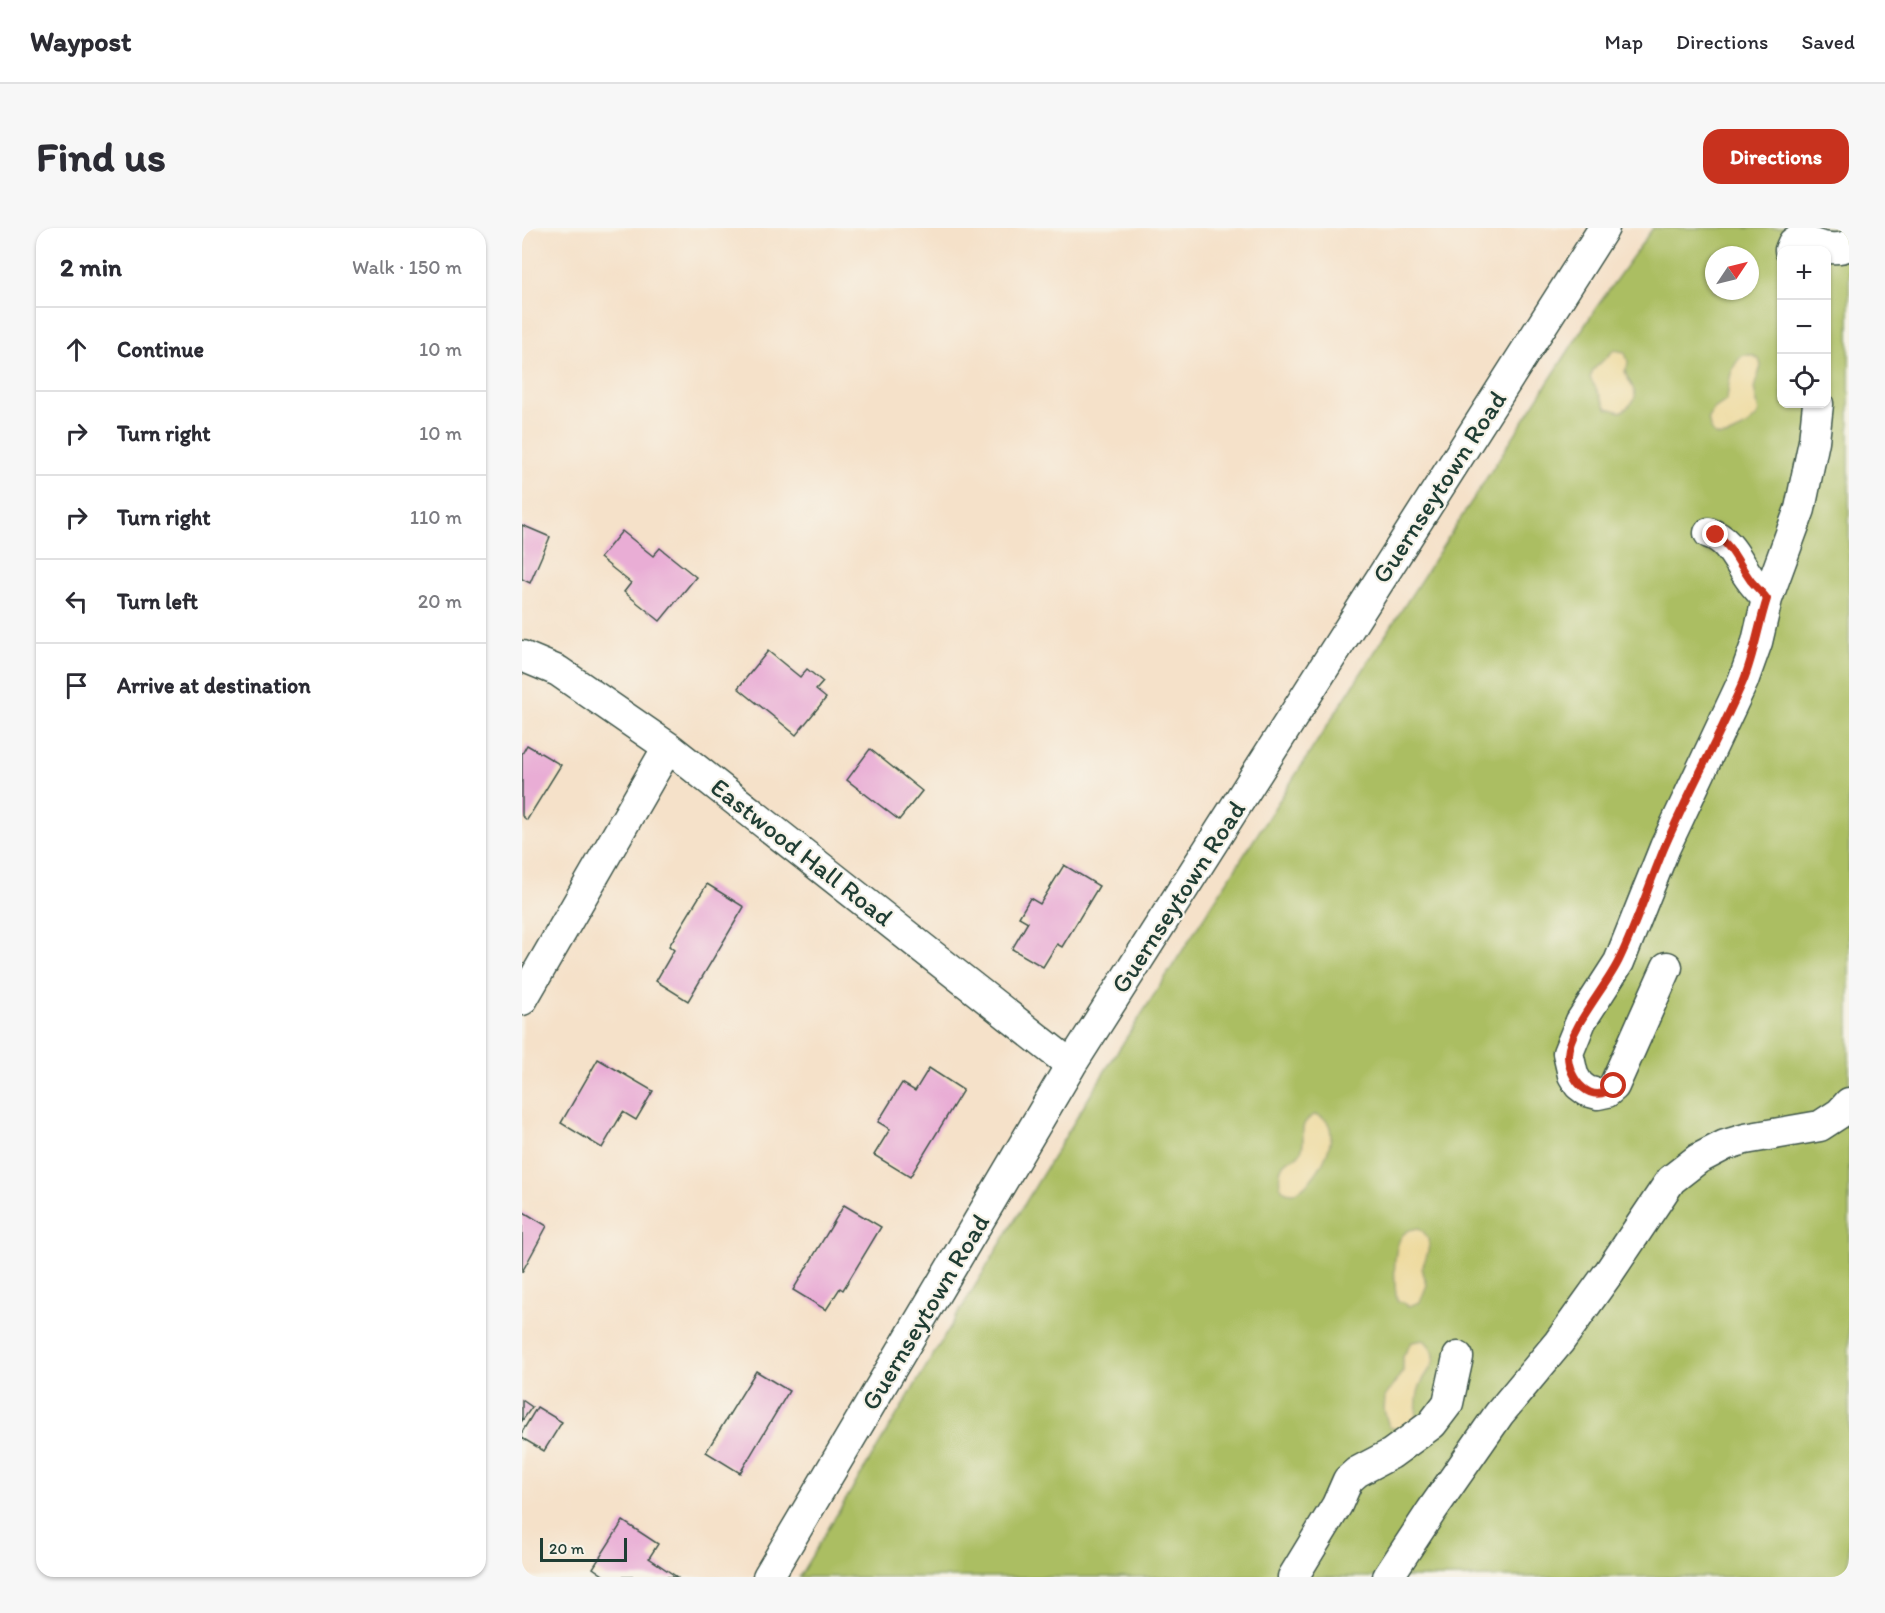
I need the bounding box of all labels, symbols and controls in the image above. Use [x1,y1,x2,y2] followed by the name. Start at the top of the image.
[30,24,132,58] text: Waypost
[1605,29,1643,54] text: Map
[1676,29,1768,54] text: Directions
[1801,29,1855,54] text: Saved
[1703,129,1849,184] button: Directions
[36,131,166,182] text: Find us
[1705,246,1759,300] north arrow
[1777,246,1831,408] map controls
[1777,246,1831,300] button: +
[60,251,122,283] text: 2 min
[352,255,462,279] text: Walk · 150 m
[1777,300,1831,354] button: −
[60,333,93,366] icon: ahead
[117,336,204,363] text: Continue
[419,337,462,361] text: 10 m
[1777,354,1831,408] button: locate
[1365,385,1513,589] street label: Guernseytown Road
[60,417,93,450] icon: right
[117,420,211,447] text: Turn right
[419,421,462,445] text: 10 m
[60,501,93,534] icon: right
[117,504,211,531] text: Turn right
[410,505,462,529] text: 110 m
[1702,521,1728,547] route end
[60,585,93,618] icon: left
[117,588,198,615] text: Turn left
[418,589,462,613] text: 20 m
[60,669,93,702] icon: arrive
[117,672,311,699] text: Arrive at destination
[704,771,900,934] street label: Eastwood Hall Road
[1104,795,1252,999] street label: Guernseytown Road
[1600,1072,1626,1098] route start
[854,1208,996,1416] street label: Guernseytown Road
[540,1535,627,1562] scale bar
[549,1539,584,1558] text: 20 m

